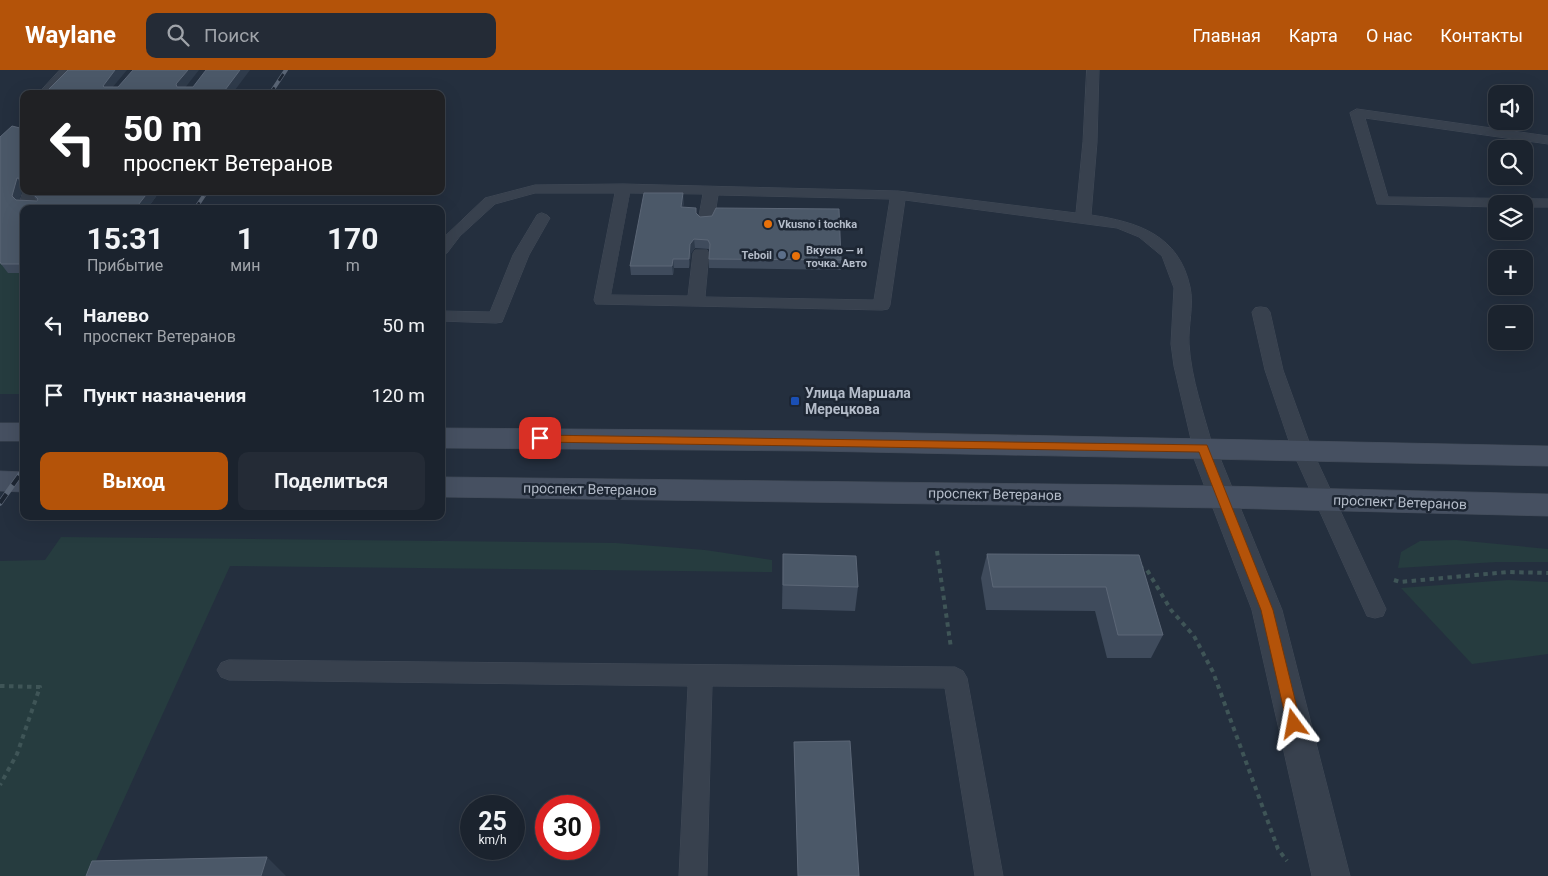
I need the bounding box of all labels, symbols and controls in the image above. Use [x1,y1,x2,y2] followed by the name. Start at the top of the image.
[146,13,496,58] search box
[25,21,116,49] text: Waylane
[164,21,192,49] icon: search
[204,24,260,47] text: Поиск
[1192,25,1261,46] text: Главная
[1289,25,1338,46] text: Карта
[1366,25,1412,46] text: О нас
[1440,25,1523,46] text: Контакты
[1488,85,1533,350] map controls
[1488,85,1533,130] button: sound
[123,109,202,150] text: 50 m
[40,110,105,175] icon: left
[1488,140,1533,185] button: search
[123,151,333,176] text: проспект Ветеранов
[1488,195,1533,240] button: layers
[762,218,774,230] marker: Vkusno i tochka
[778,218,857,231] place label: Vkusno i tochka
[86,221,164,256] text: 15:31
[237,221,254,256] text: 1
[327,221,379,256] text: 170
[806,244,867,270] place label: Вкусно — и точка. Авто
[742,249,772,262] place label: Teboil
[776,249,788,261] marker: Teboil
[790,250,802,262] marker: Вкусно — и точка. Авто
[1488,250,1533,295] button: +
[87,256,163,275] text: Прибытие
[230,256,260,275] text: мин
[346,256,360,275] text: m
[83,304,149,327] text: Налево
[1488,305,1533,350] button: −
[40,311,68,339] icon: left
[382,314,425,337] text: 50 m
[83,327,236,346] text: проспект Ветеранов
[40,381,68,409] icon: arrive
[83,384,246,407] text: Пункт назначения
[372,384,425,407] text: 120 m
[805,385,911,417] place label: Улица Маршала Мерецкова
[789,395,801,407] marker: Улица Маршала Мерецкова
[519,417,561,459] pin
[526,424,554,452] icon: arrive
[40,452,228,510] button: Выход
[238,452,425,510] button: Поделиться
[523,480,657,498] street label: проспект Ветеранов
[928,485,1062,503] street label: проспект Ветеранов
[1333,492,1467,512] street label: проспект Ветеранов
[1267,697,1319,749] position arrow
[535,795,600,860] speed limit sign: 30
[478,807,507,836] text: 25
[478,833,507,847] text: km/h

